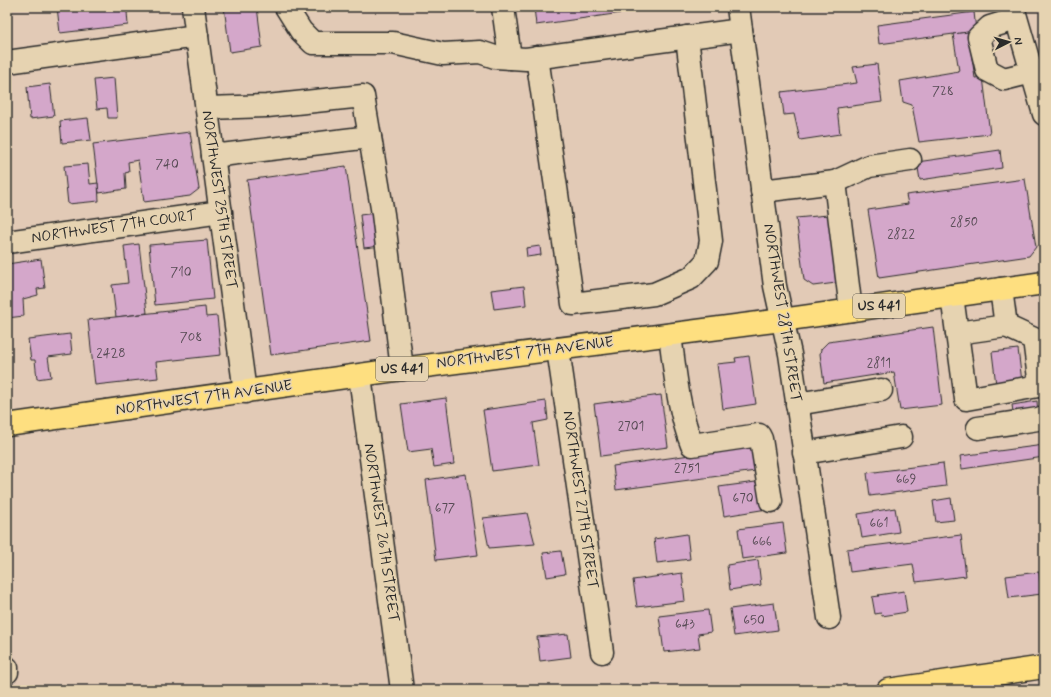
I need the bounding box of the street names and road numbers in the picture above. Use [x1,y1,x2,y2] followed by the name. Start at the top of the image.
[197,109,241,291] street label: NORTHWEST 25TH STREET
[30,205,199,248] street label: NORTHWEST 7TH COURT
[758,222,806,404] street label: NORTHWEST 28TH STREET
[853,294,905,318] road number: US 441
[435,332,615,374] street label: NORTHWEST 7TH AVENUE
[376,357,428,381] road number: US 441
[114,376,294,420] street label: NORTHWEST 7TH AVENUE
[558,410,602,590] street label: NORTHWEST 27TH STREET
[359,442,403,624] street label: NORTHWEST 26TH STREET

